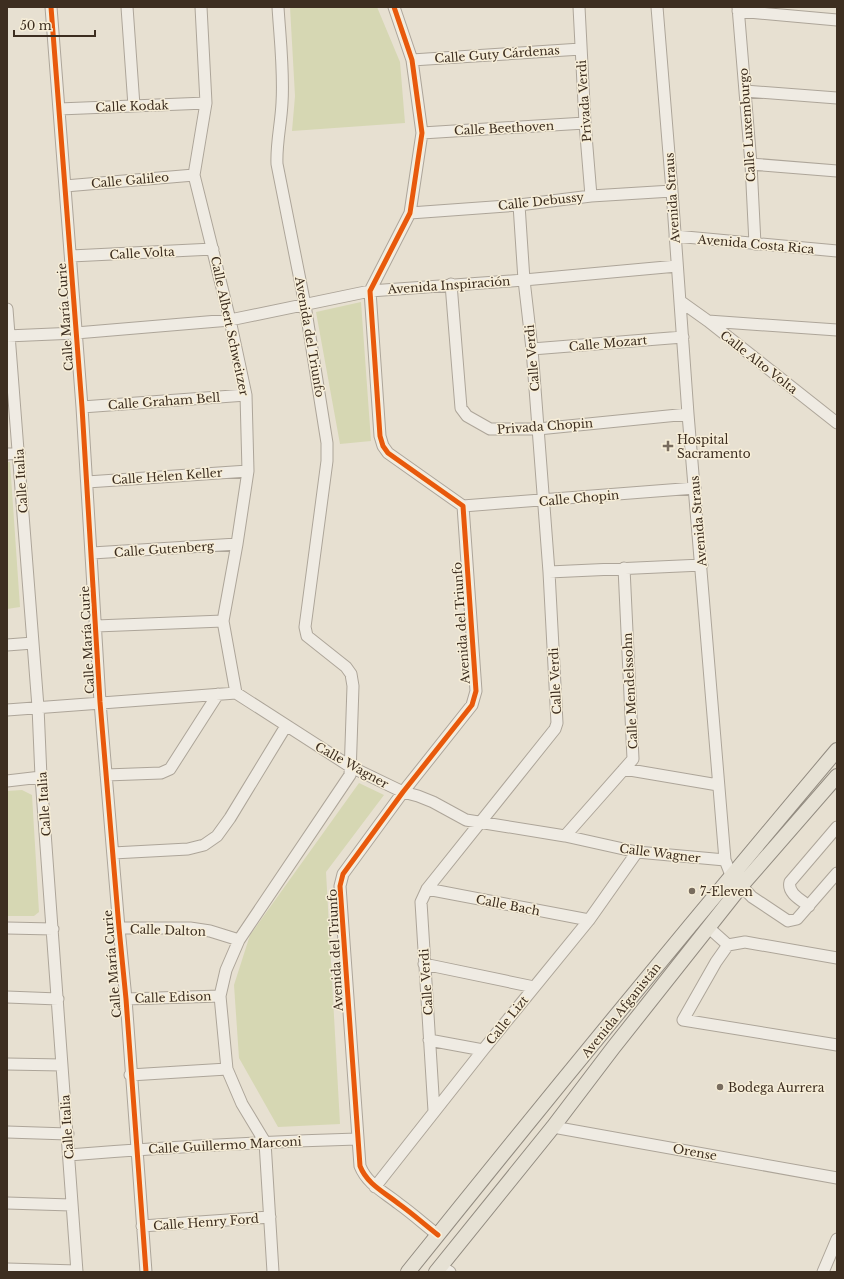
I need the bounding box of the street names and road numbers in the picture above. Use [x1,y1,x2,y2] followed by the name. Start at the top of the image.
[434,42,560,66] street label: Calle Guty Cárdenas
[574,59,594,143] street label: Privada Verdi
[736,67,758,183] street label: Calle Luxemburgo
[95,97,170,115] street label: Calle Kodak
[454,118,554,138] street label: Calle Beethoven
[661,152,683,245] street label: Avenida Straus
[90,169,170,191] street label: Calle Galileo
[497,189,585,213] street label: Calle Debussy
[696,231,815,257] street label: Avenida Costa Rica
[109,244,175,262] street label: Calle Volta
[208,255,252,398] street label: Calle Albert Schweitzer
[54,262,76,372] street label: Calle María Curie
[386,273,511,297] street label: Avenida Inspiración
[292,274,328,399] street label: Avenida del Triunfo
[522,324,542,392] street label: Calle Verdi
[717,327,801,397] street label: Calle Alto Volta
[568,332,648,354] street label: Calle Mozart
[107,390,221,412] street label: Calle Graham Bell
[497,415,593,437] street label: Privada Chopin
[11,448,31,514] street label: Calle Italia
[111,465,223,487] street label: Calle Helen Keller
[687,475,710,568] street label: Avenida Straus
[538,487,620,509] street label: Calle Chopin
[113,538,215,560] street label: Calle Gutenberg
[449,561,473,686] street label: Avenida del Triunfo
[77,585,97,694] street label: Calle María Curie
[619,632,641,750] street label: Calle Mendelssohn
[546,647,564,715] street label: Calle Verdi
[313,739,392,791] street label: Calle Wagner
[34,771,54,837] street label: Calle Italia
[619,841,702,865] street label: Calle Wagner
[324,888,346,1013] street label: Avenida del Triunfo
[475,891,541,919] street label: Calle Bach
[100,909,124,1019] street label: Calle María Curie
[130,921,206,939] street label: Calle Dalton
[416,948,436,1016] street label: Calle Verdi
[578,960,664,1061] street label: Avenida Afganistán
[134,988,212,1006] street label: Calle Edison
[483,992,532,1047] street label: Calle Lizt
[57,1094,77,1160] street label: Calle Italia
[148,1133,302,1157] street label: Calle Guillermo Marconi
[672,1141,718,1163] street label: Orense
[153,1211,259,1233] street label: Calle Henry Ford

